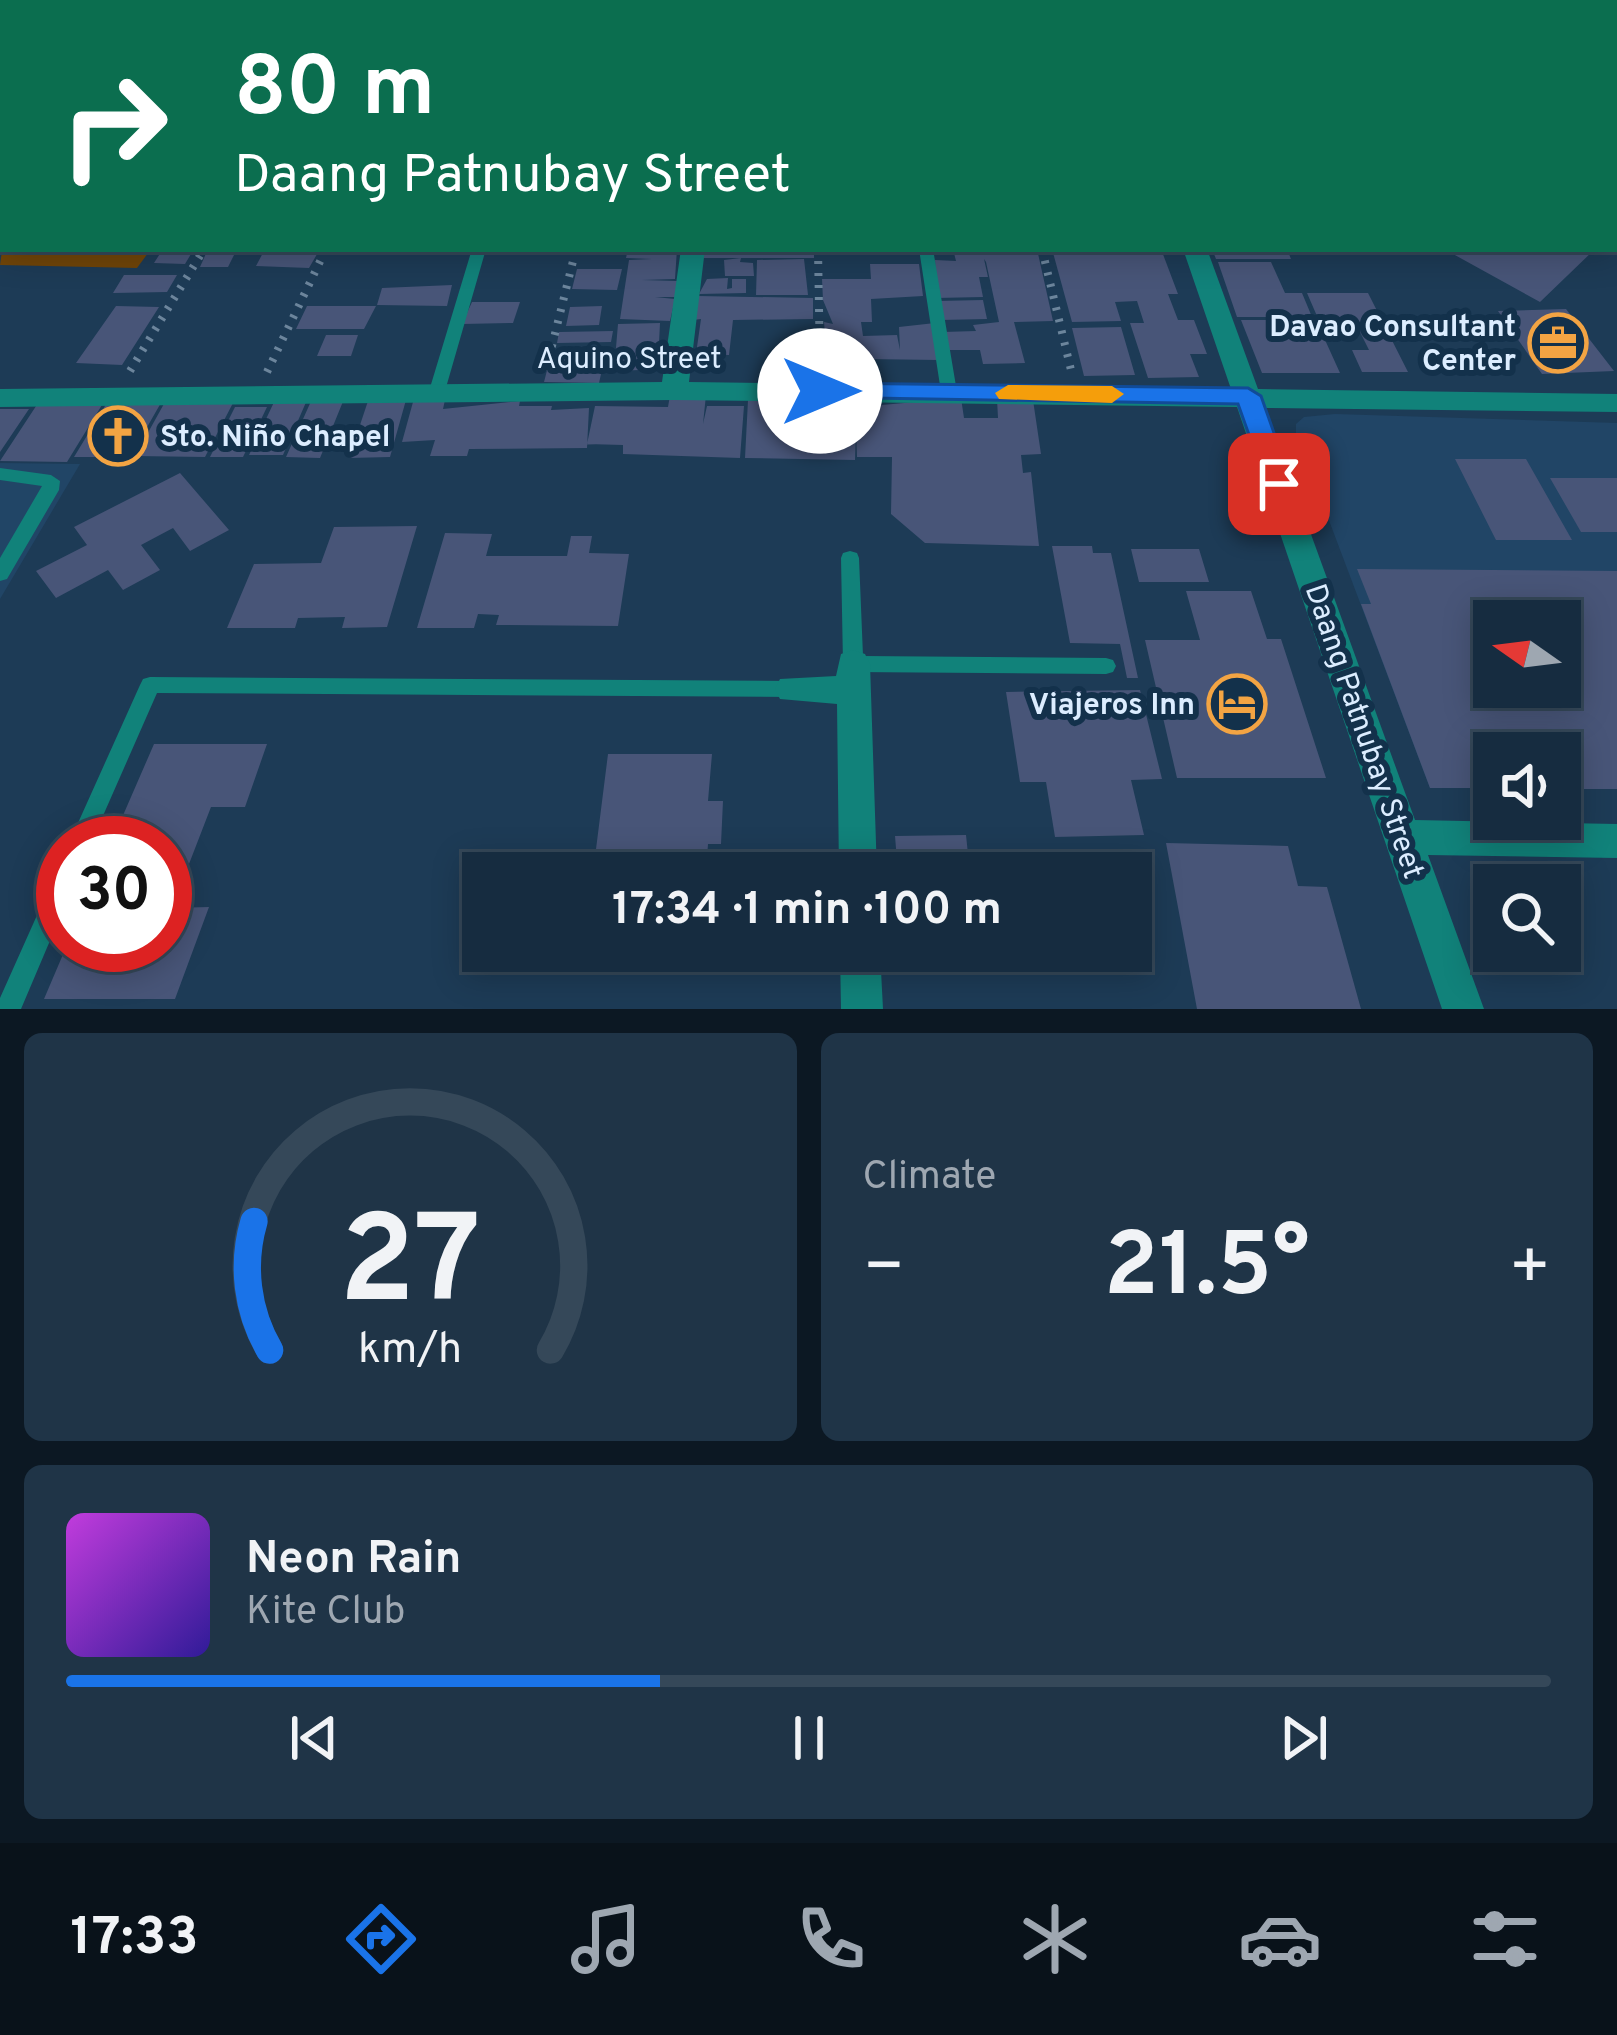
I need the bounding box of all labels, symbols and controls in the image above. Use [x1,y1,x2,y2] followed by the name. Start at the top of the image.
[234,39,435,145] text: 80 m
[36,48,192,204] icon: right
[234,143,791,212] text: Daang Patnubay Street
[1269,310,1516,381] place label: Davao Consultant Center
[1527,312,1589,374] office icon: Davao Consultant Center
[757,328,883,454] position arrow
[536,342,722,379] street label: Aquino Street
[87,405,149,467] church icon: Sto. Niño Chapel
[160,420,390,457] place label: Sto. Niño Chapel
[1228,433,1330,535] pin
[1246,451,1312,517] icon: arrive
[1295,580,1430,884] street label: Daang Patnubay Street
[1473,600,1581,708] north arrow
[1473,600,1581,972] map controls
[1206,673,1268,735] hotel icon: Viajeros Inn
[1029,688,1195,725] place label: Viajeros Inn
[1473,732,1581,840] button: sound
[36,816,192,972] speed limit sign: 30
[1473,864,1581,972] button: search
[612,883,1002,940] text: 17:34 · 1 min · 100 m
[863,1154,996,1203] text: Climate
[339,1189,481,1347] text: 27
[1104,1214,1310,1327] text: 21.5°
[863,1229,905,1312] text: −
[1508,1229,1551,1312] text: +
[358,1324,462,1378] text: km/h
[246,1532,462,1589] text: Neon Rain
[246,1589,405,1638] text: Kite Club
[281,1705,347,1771] icon: previous
[776,1705,842,1771] icon: pause
[1271,1705,1337,1771] icon: next
[339,1897,423,1981] icon: directions
[564,1897,648,1981] icon: music
[789,1897,873,1981] icon: phone
[1013,1897,1097,1981] icon: climate
[1238,1897,1322,1981] icon: car
[1463,1897,1547,1981] icon: filters
[70,1905,199,1974] text: 17:33

